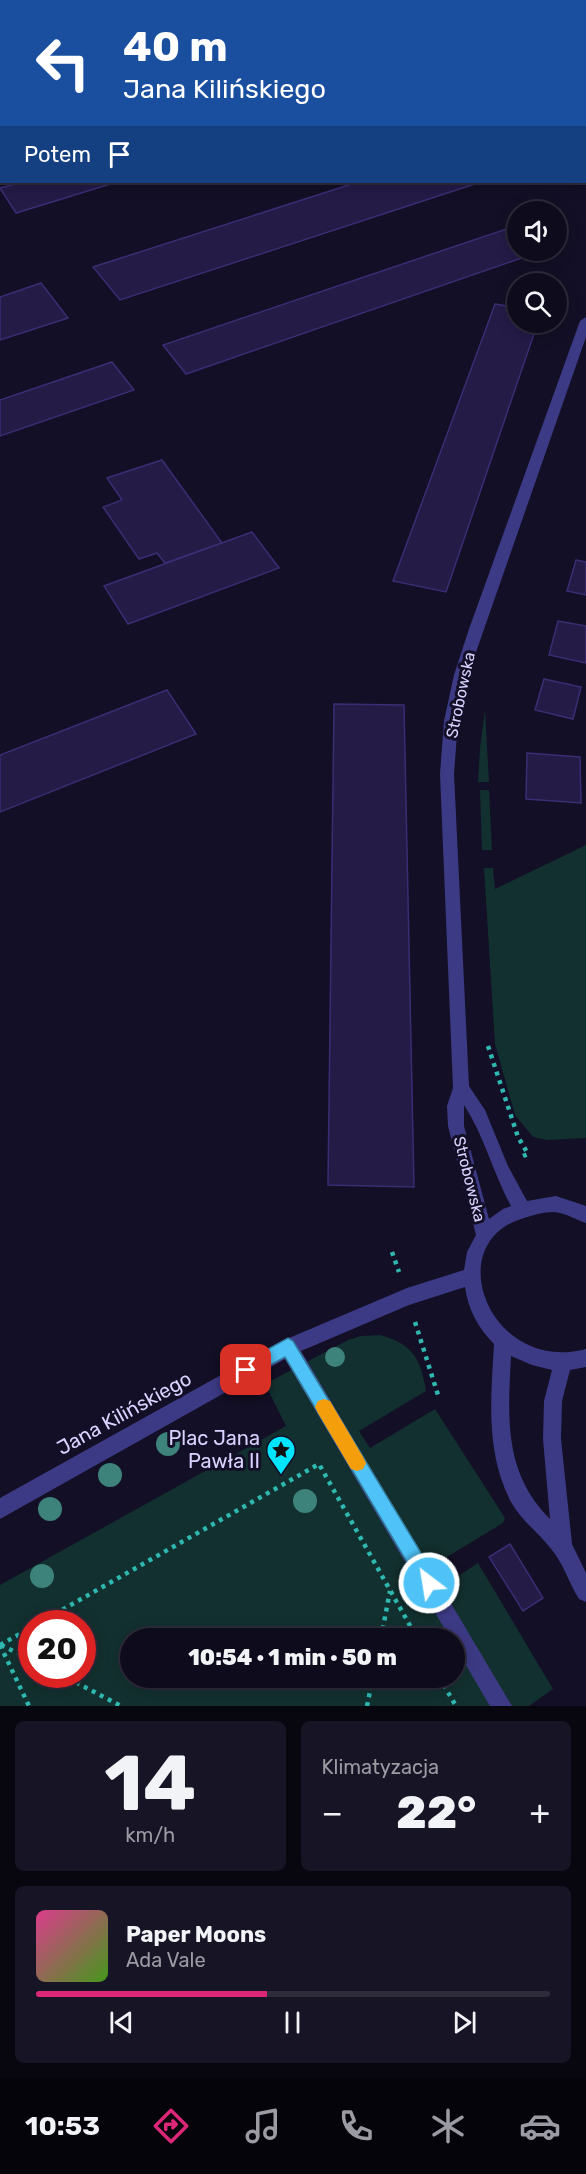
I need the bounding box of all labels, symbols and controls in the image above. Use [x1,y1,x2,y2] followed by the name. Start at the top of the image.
[123,22,228,72] text: 40 m
[24,24,102,102] icon: left
[123,73,326,105] text: Jana Kilińskiego
[103,138,136,171] icon: arrive
[24,141,91,168] text: Potem
[507,201,567,333] map controls
[507,201,567,261] button: sound
[507,273,567,333] button: search
[442,650,479,740] street label: Strobowska
[450,1134,489,1224] street label: Strobowska
[220,1344,271,1395] pin
[229,1353,262,1386] icon: arrive
[52,1366,196,1460] street label: Jana Kilińskiego
[169,1426,260,1473] place label: Plac Jana Pawła II
[265,1434,297,1476] place icon: Plac Jana Pawła II
[397,1551,461,1615] position arrow
[18,1610,96,1688] speed limit sign: 20
[188,1644,397,1671] text: 10:54 · 1 min · 50 m
[104,1737,196,1830] text: 14
[322,1755,439,1779] text: Klimatyzacja
[396,1786,476,1839] text: 22°
[322,1793,343,1832] text: −
[529,1793,550,1832] text: +
[125,1823,175,1847] text: km/h
[126,1921,266,1948] text: Paper Moons
[126,1948,206,1972] text: Ada Vale
[105,2006,138,2039] icon: previous
[276,2006,309,2039] icon: pause
[448,2006,481,2039] icon: next
[150,2105,192,2147] icon: directions
[242,2105,284,2147] icon: music
[335,2105,377,2147] icon: phone
[427,2105,469,2147] icon: climate
[519,2105,561,2147] icon: car
[25,2110,100,2142] text: 10:53

